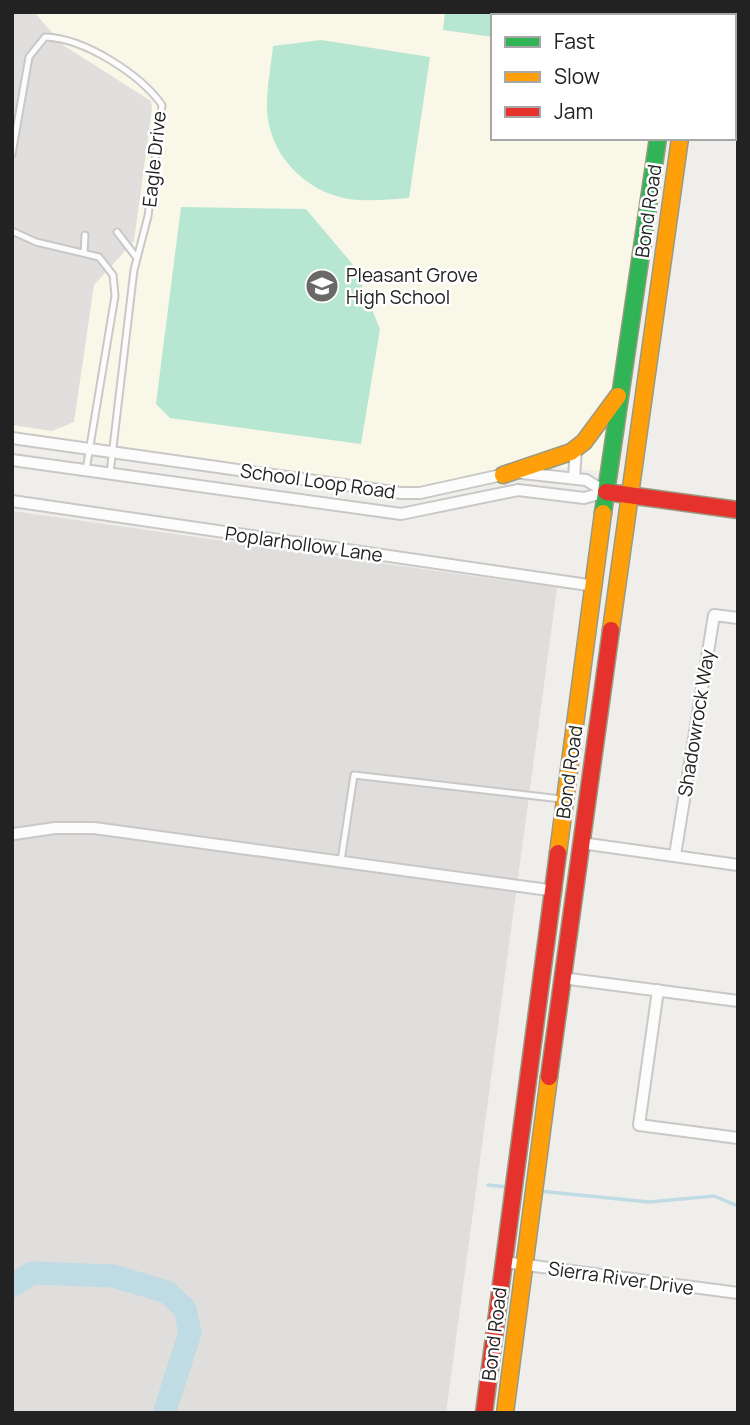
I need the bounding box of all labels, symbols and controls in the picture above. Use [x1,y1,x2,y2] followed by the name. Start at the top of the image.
[491,14,736,140] legend
[554,27,595,55] text: Fast
[554,62,600,90] text: Slow
[554,97,593,125] text: Jam
[136,110,172,208] street label: Eagle Drive
[629,163,667,259] street label: Bond Road
[346,262,478,310] place label: Pleasant Grove High School
[303,267,341,305] school or university icon: Pleasant Grove High School
[239,457,397,505] street label: School Loop Road
[223,520,385,568] street label: Poplarhollow Lane
[672,647,720,799] street label: Shadowrock Way
[550,724,588,820] street label: Bond Road
[547,1255,695,1301] street label: Sierra River Drive
[475,1286,513,1382] street label: Bond Road

